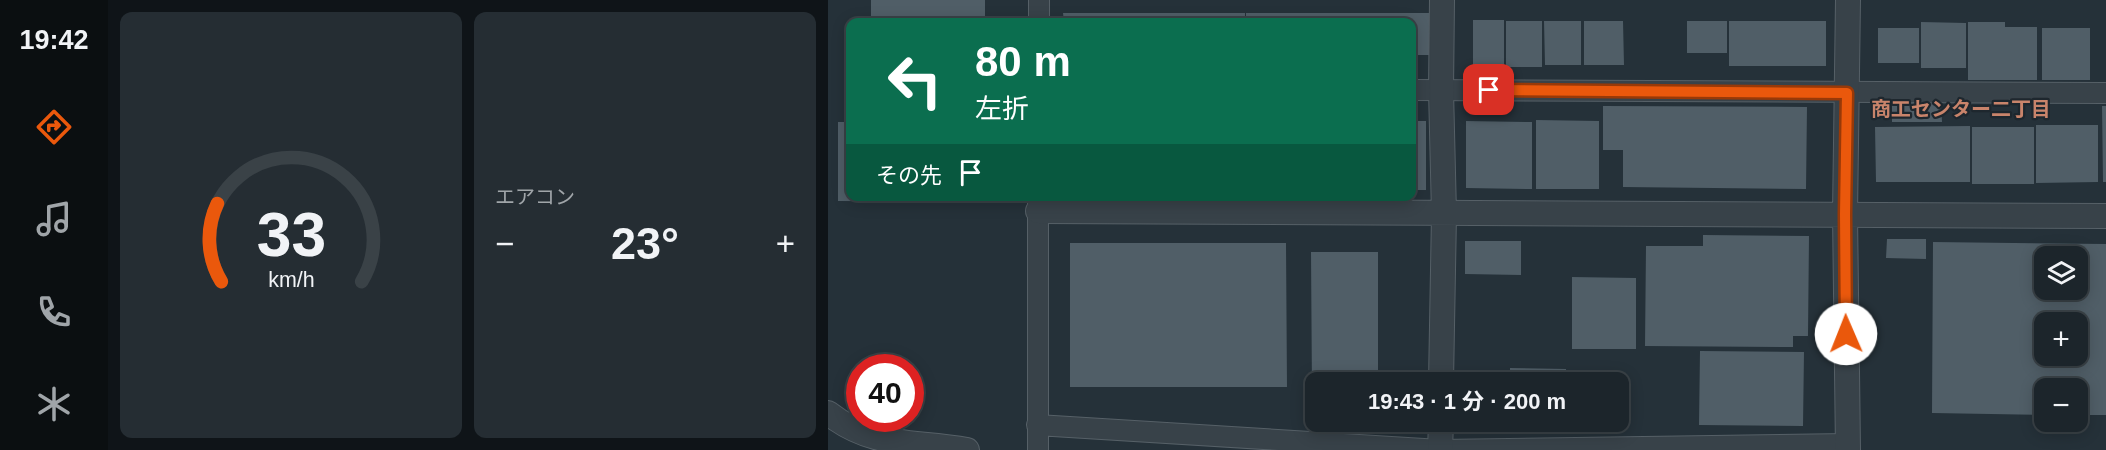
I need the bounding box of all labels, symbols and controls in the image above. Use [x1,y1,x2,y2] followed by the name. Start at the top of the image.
[19,25,89,55] text: 19:42
[975,38,1071,85] text: 80 m
[876,42,954,120] icon: left
[1463,64,1514,115] pin
[1472,73,1505,106] icon: arrive
[975,94,1029,124] text: 左折
[1871,98,2051,120] district label: 商工センター二丁目
[33,106,75,148] icon: directions
[954,156,987,189] icon: arrive
[876,163,942,188] text: その先
[495,186,575,208] text: エアコン
[33,198,75,240] icon: music
[256,200,326,269] text: 33
[611,218,679,269] text: 23°
[495,225,514,262] text: −
[776,225,795,262] text: +
[2034,246,2088,432] map controls
[2034,246,2088,300] button: layers
[268,268,314,292] text: km/h
[33,291,75,333] icon: phone
[1814,302,1878,366] position arrow
[2034,312,2088,366] button: +
[846,354,924,432] speed limit sign: 40
[2034,378,2088,432] button: −
[33,383,75,425] icon: climate
[1368,389,1566,414] text: 19:43 · 1 分 · 200 m

